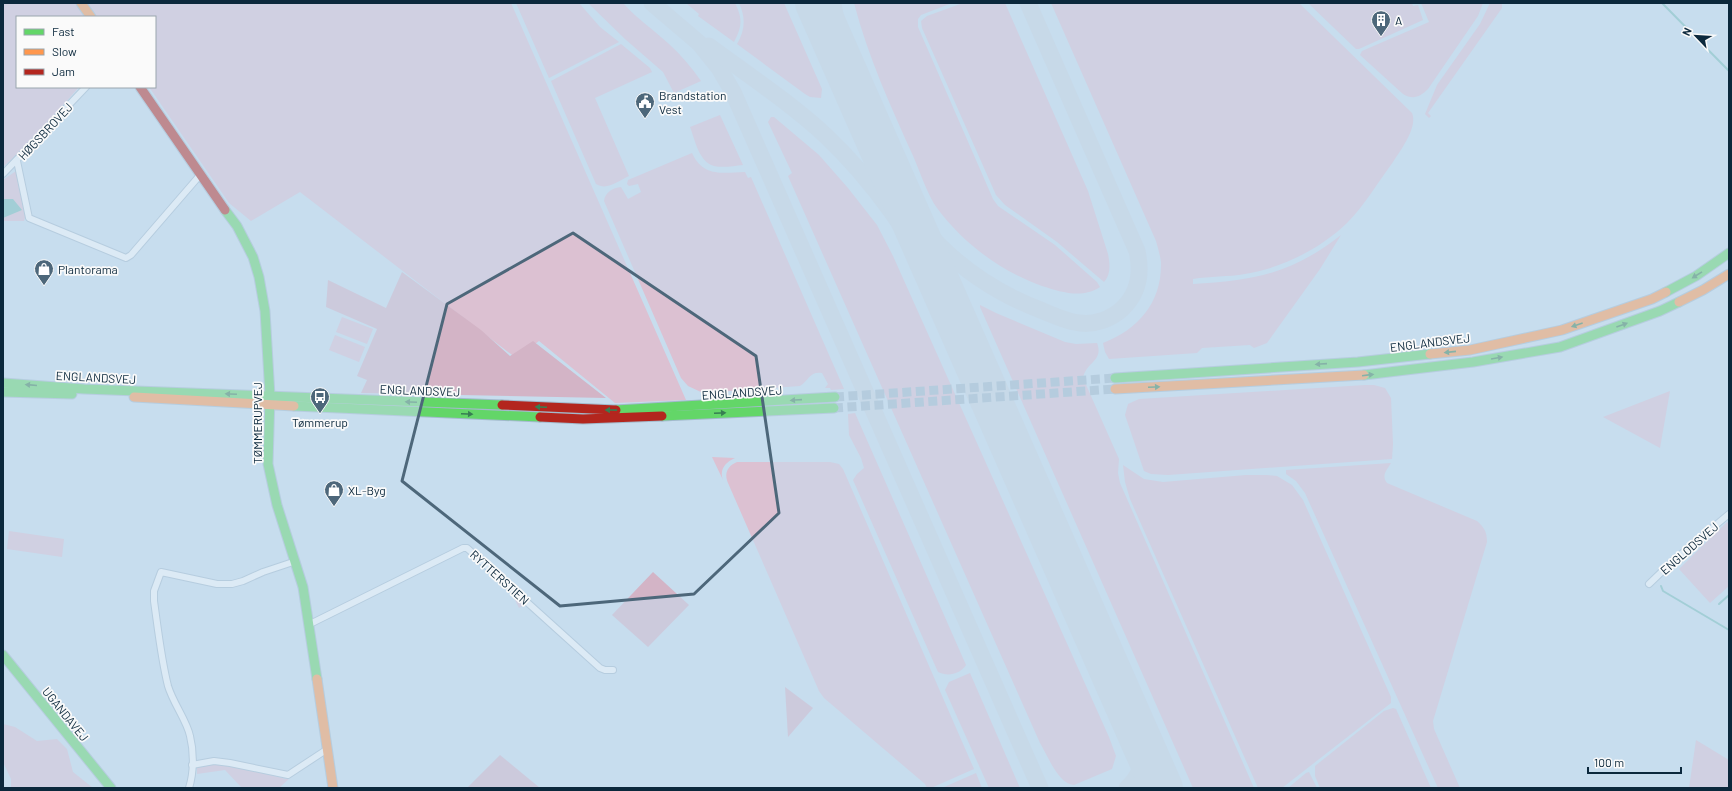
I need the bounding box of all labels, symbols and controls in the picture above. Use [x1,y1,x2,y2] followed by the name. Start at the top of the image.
[1370,9,1392,37] building icon: A
[1395,13,1402,27] place label: A
[16,16,156,88] legend
[1676,16,1716,56] north arrow
[52,24,75,38] text: Fast
[1679,25,1694,38] text: N
[52,44,77,58] text: Slow
[52,64,75,78] text: Jam
[659,88,727,116] place label: Brandstation Vest
[634,91,656,119] public building icon: Brandstation Vest
[15,100,75,162] street label: HØGSBROVEJ
[33,258,55,286] shop icon: Plantorama
[58,262,118,276] place label: Plantorama
[1691,271,1703,278] one-way arrow
[1571,322,1583,328] one-way arrow
[1617,322,1629,328] one-way arrow
[1389,330,1471,354] street label: ENGLANDSVEJ
[1444,349,1456,355] one-way arrow
[1491,355,1503,361] one-way arrow
[1315,361,1327,368] one-way arrow
[55,368,137,386] street label: ENGLANDSVEJ
[1362,372,1374,378] one-way arrow
[25,381,37,388] one-way arrow
[250,382,264,464] street label: TØMMERUPVEJ
[379,382,461,398] street label: ENGLANDSVEJ
[701,382,783,402] street label: ENGLANDSVEJ
[1148,383,1160,390] one-way arrow
[309,386,331,414] bus stop icon: Tømmerup
[225,390,237,397] one-way arrow
[790,397,802,404] one-way arrow
[405,398,417,405] one-way arrow
[535,404,547,411] one-way arrow
[604,407,617,413] one-way arrow
[714,410,727,416] one-way arrow
[461,411,474,417] one-way arrow
[292,415,348,429] place label: Tømmerup
[323,479,345,507] shop icon: XL-Byg
[348,483,386,497] place label: XL-Byg
[1657,519,1721,577] street label: ENGLODSVEJ
[468,547,532,607] street label: RYTTERSTIEN
[40,684,92,744] street label: UGANDAVEJ
[1588,749,1681,775] scale bar
[1594,755,1624,769] text: 100 m

